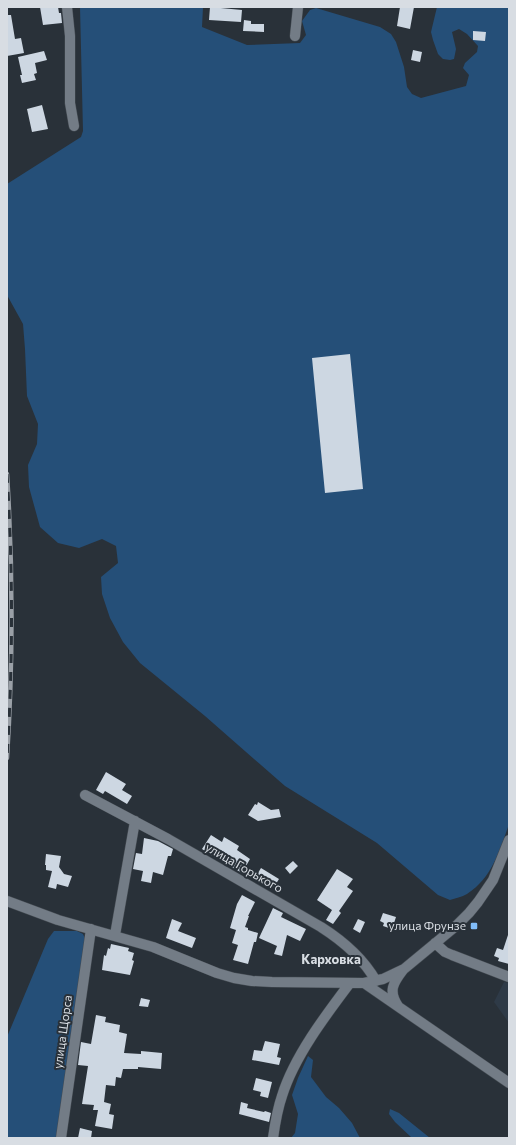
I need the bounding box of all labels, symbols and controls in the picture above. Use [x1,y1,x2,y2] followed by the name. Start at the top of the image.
[203,839,286,895] street label: улица Горького
[389,918,466,932] place label: улица Фрунзе
[469,921,479,931] marker: улица Фрунзе
[301,951,361,967] district label: Карховка
[50,994,74,1070] street label: улица Щорса

